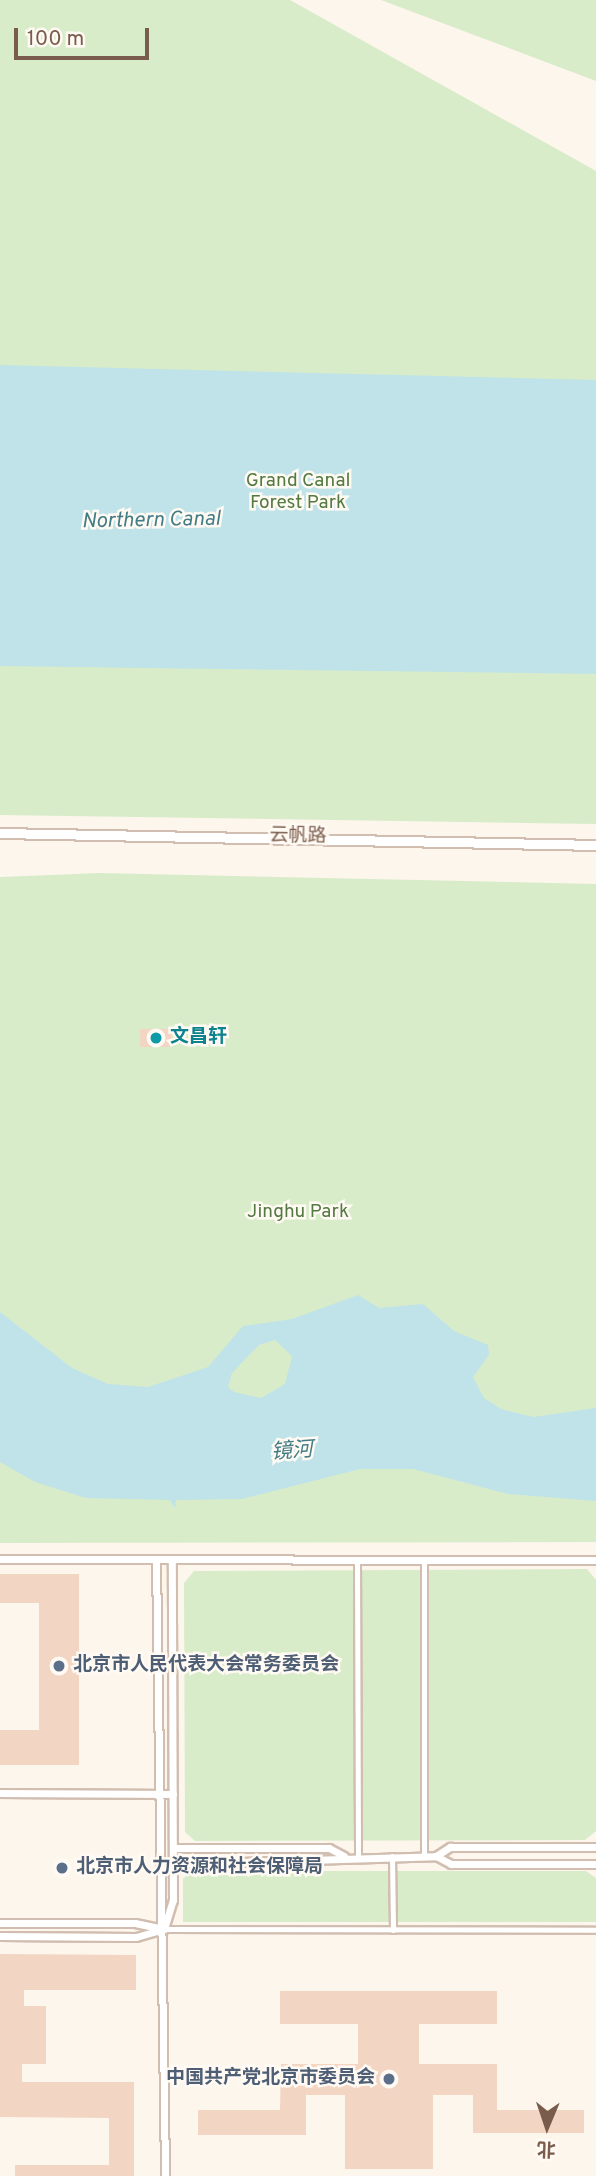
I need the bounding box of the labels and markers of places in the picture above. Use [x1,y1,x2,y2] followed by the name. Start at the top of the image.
[170,1027,227,1049] place label: 文昌轩
[148,1030,164,1046] marker: 文昌轩
[73,1655,339,1677] place label: 北京市人民代表大会常务委员会
[51,1658,67,1674] marker: 北京市人民代表大会常务委员会
[76,1857,323,1879] place label: 北京市人力资源和社会保障局
[54,1860,70,1876] marker: 北京市人力资源和社会保障局
[166,2068,375,2090] place label: 中国共产党北京市委员会
[381,2071,397,2087] marker: 中国共产党北京市委员会

